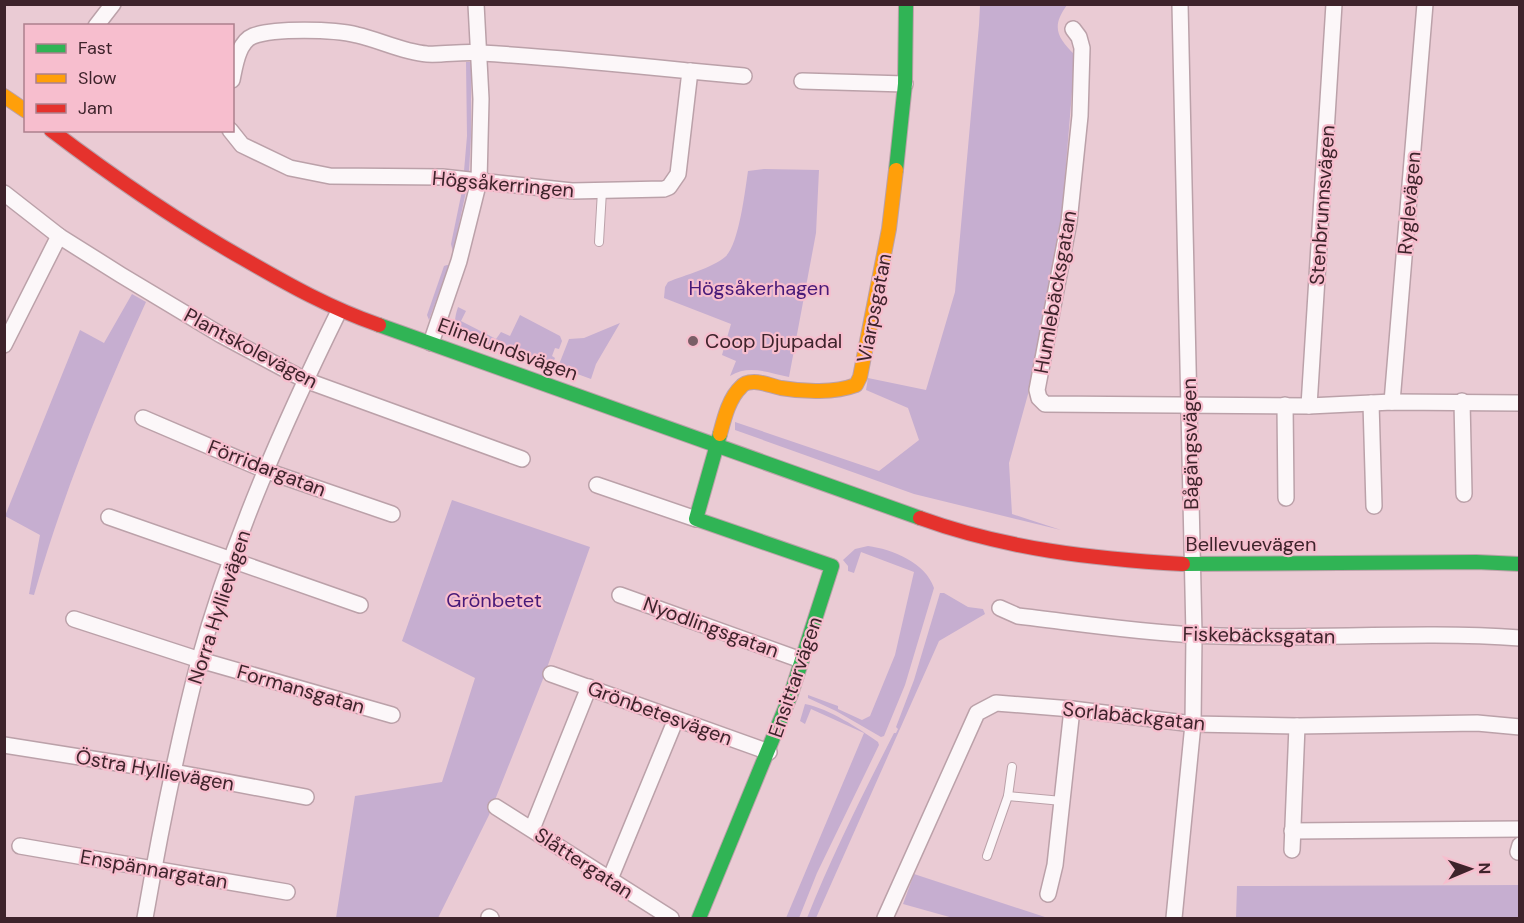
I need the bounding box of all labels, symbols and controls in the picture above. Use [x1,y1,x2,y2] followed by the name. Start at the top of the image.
[24,24,234,132] legend
[78,36,113,60] text: Fast
[78,66,117,90] text: Slow
[78,96,113,120] text: Jam
[1303,124,1341,286] street label: Stenbrunnsvägen
[1392,150,1426,256] street label: Ryglevägen
[431,165,575,203] street label: Högsåkerringen
[1028,208,1082,376] street label: Humlebäcksgatan
[851,251,897,365] street label: Viarpsgatan
[688,275,830,301] park label: Högsåkerhagen
[180,302,322,394] street label: Plantskolevägen
[434,312,582,386] street label: Elinelundsvägen
[705,328,842,354] place label: Coop Djupadal
[686,334,700,348] marker: Coop Djupadal
[1176,378,1204,510] street label: Bågängsvägen
[204,434,330,502] street label: Förridargatan
[182,527,256,687] street label: Norra Hyllievägen
[1186,531,1316,557] street label: Bellevuevägen
[446,587,542,613] park label: Grönbetet
[640,590,782,664] street label: Nyodlingsgatan
[762,613,828,741] street label: Ensittarvägen
[1182,621,1336,649] street label: Fiskebäcksgatan
[234,658,368,720] street label: Formansgatan
[584,675,736,751] street label: Grönbetesvägen
[1061,696,1207,736] street label: Sorlabäckgatan
[74,743,236,797] street label: Östra Hyllievägen
[530,821,638,905] street label: Slåttergatan
[1440,839,1500,899] north arrow
[78,843,230,895] street label: Enspännargatan
[1474,862,1495,875] text: N

